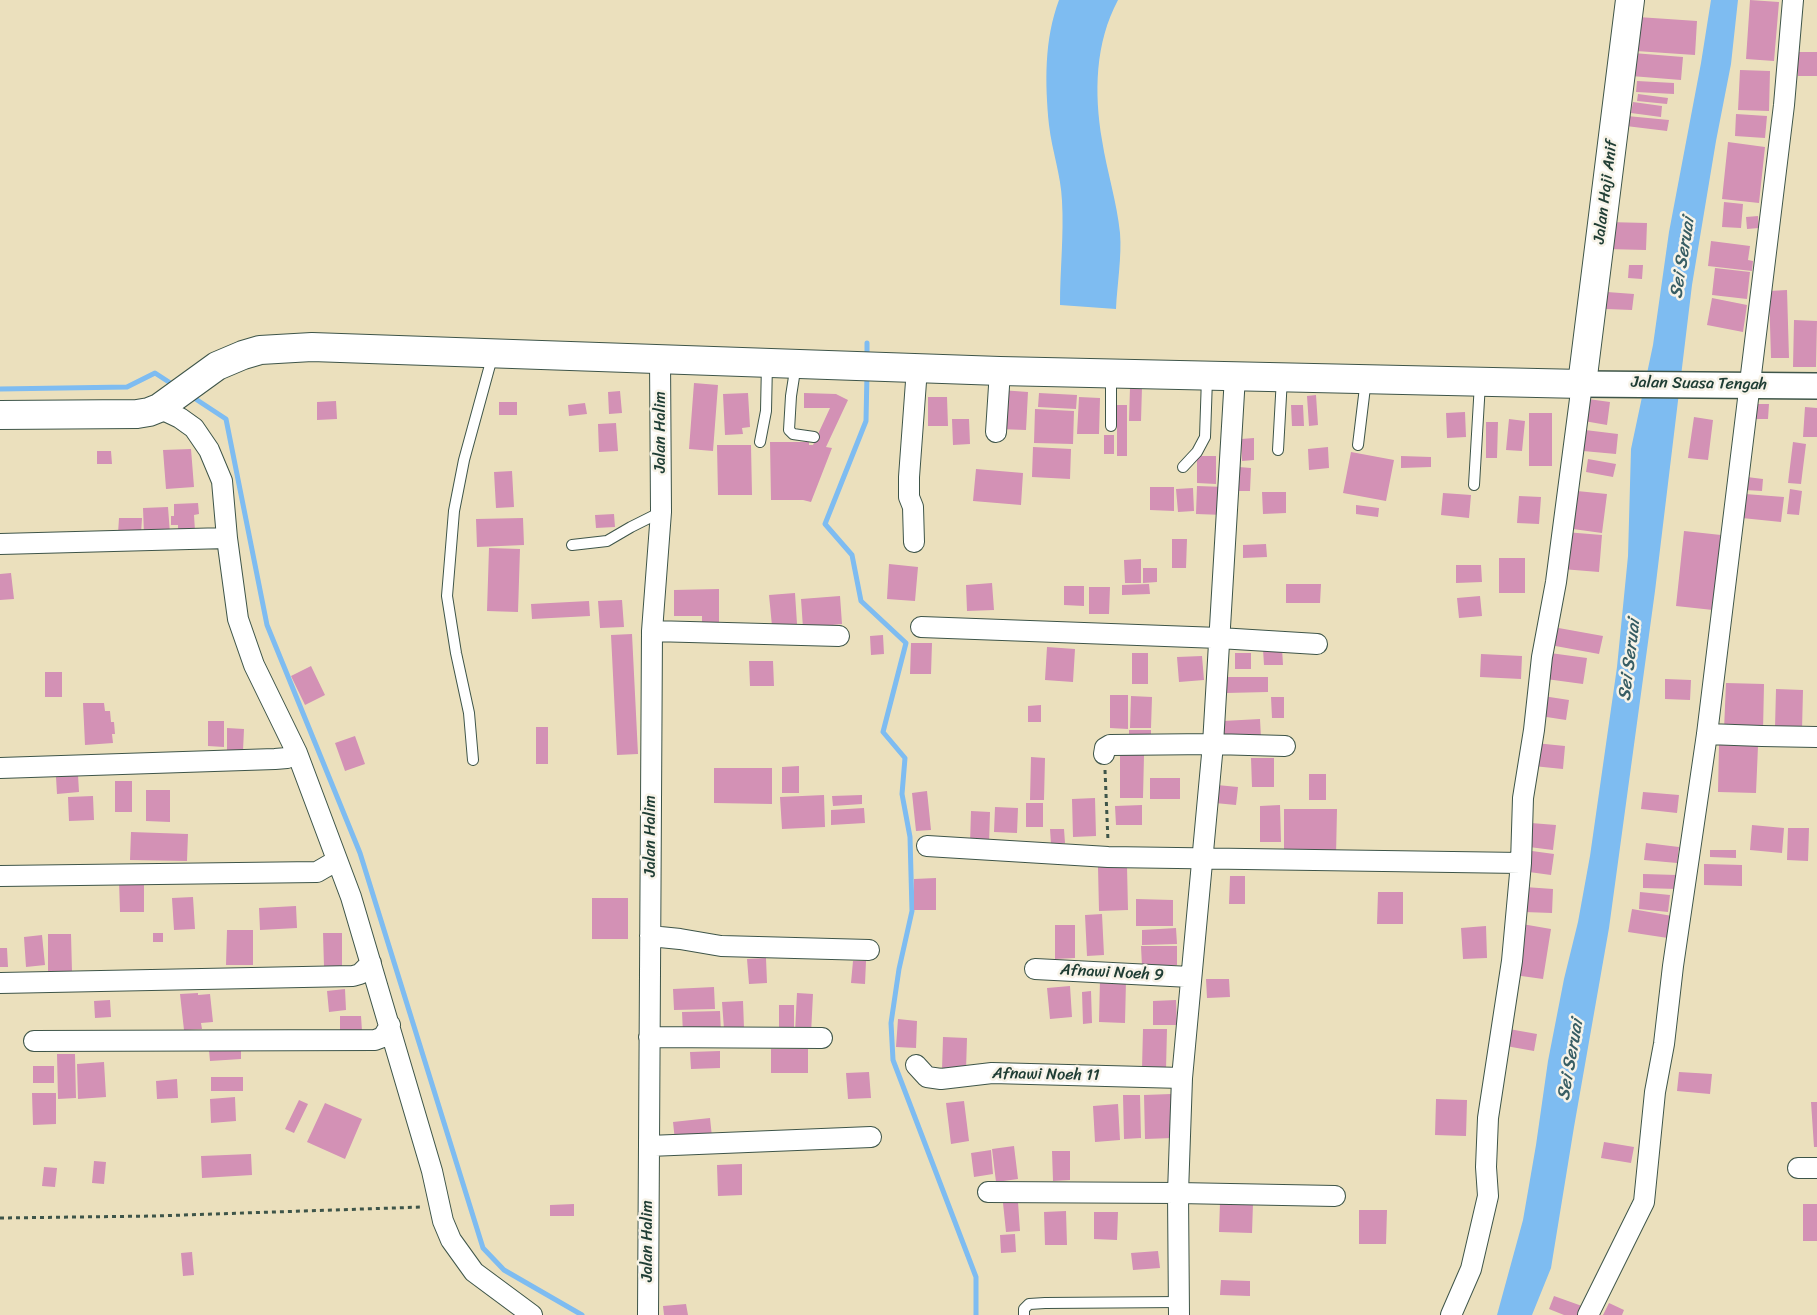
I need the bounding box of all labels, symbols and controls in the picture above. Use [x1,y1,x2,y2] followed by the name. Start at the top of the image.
[1590,139,1622,245] street label: Jalan Haji Anif
[1666,216,1700,300] water label: Sei Seruai
[1631,373,1767,395] street label: Jalan Suasa Tengah
[651,391,671,473] street label: Jalan Halim
[1614,618,1646,702] water label: Sei Seruai
[641,795,661,877] street label: Jalan Halim
[1060,961,1164,985] street label: Afnawi Noeh 9
[1553,1018,1589,1102] water label: Sei Seruai
[992,1064,1100,1086] street label: Afnawi Noeh 11
[638,1200,658,1282] street label: Jalan Halim

